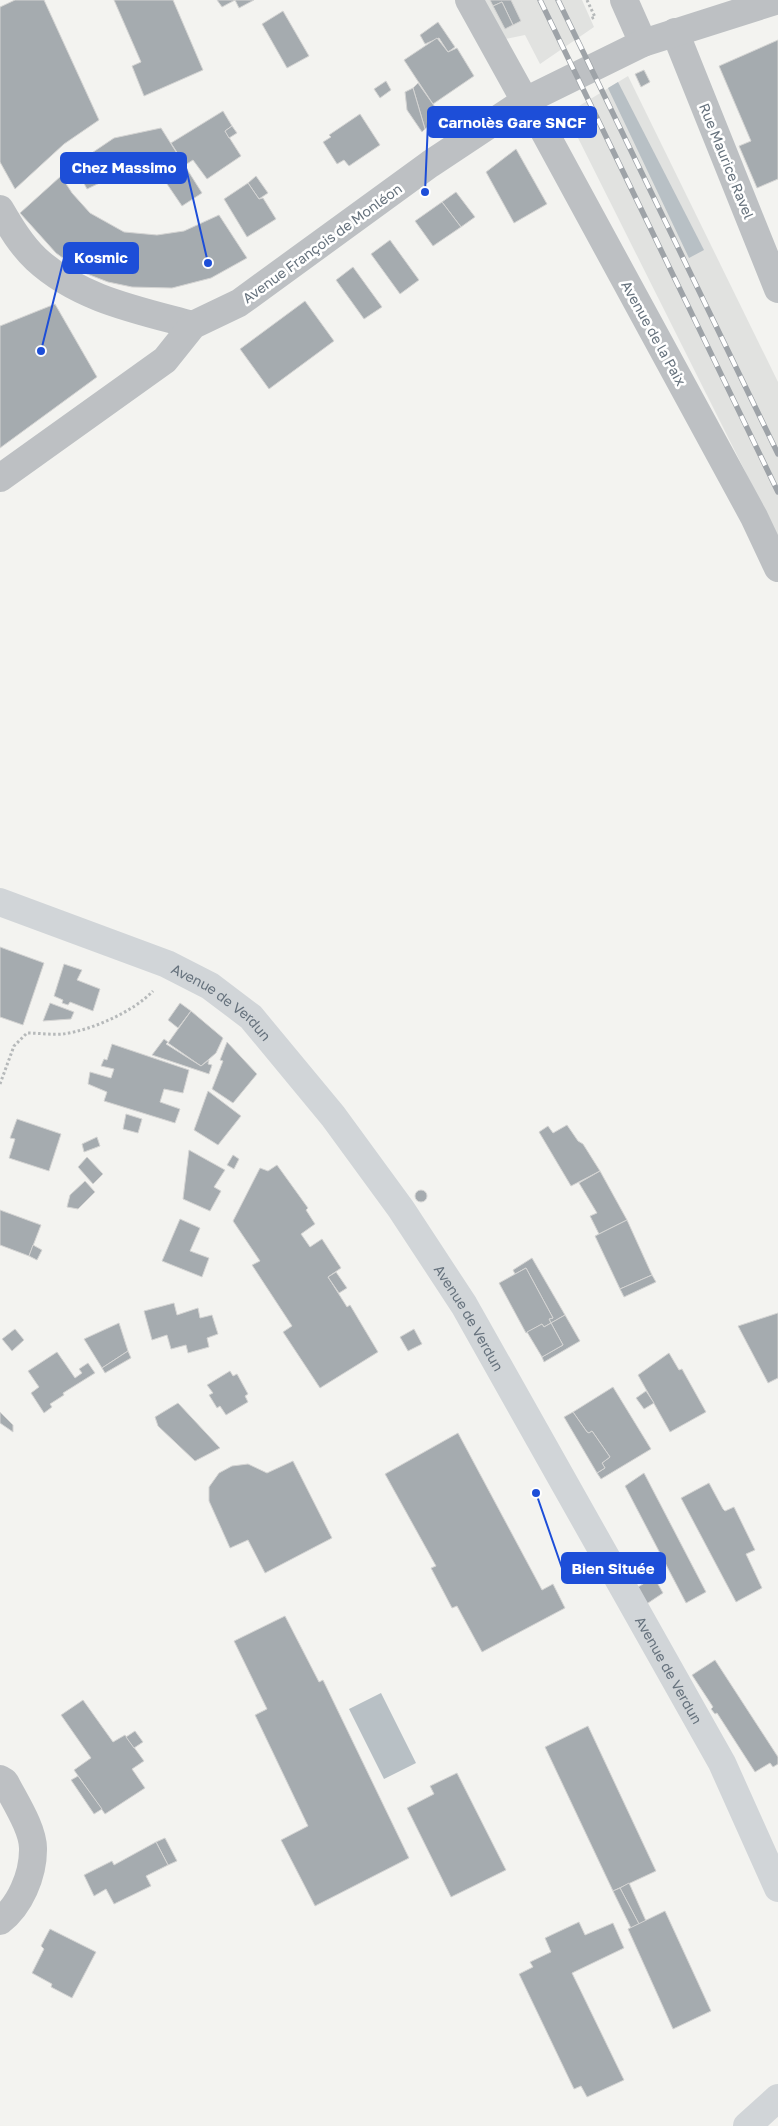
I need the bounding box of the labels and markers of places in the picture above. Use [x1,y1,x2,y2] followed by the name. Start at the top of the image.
[428,107,596,137] callout: Carnolès Gare SNCF
[61,153,186,183] callout: Chez Massimo
[64,243,138,273] callout: Kosmic
[562,1553,665,1583] callout: Bien Située

